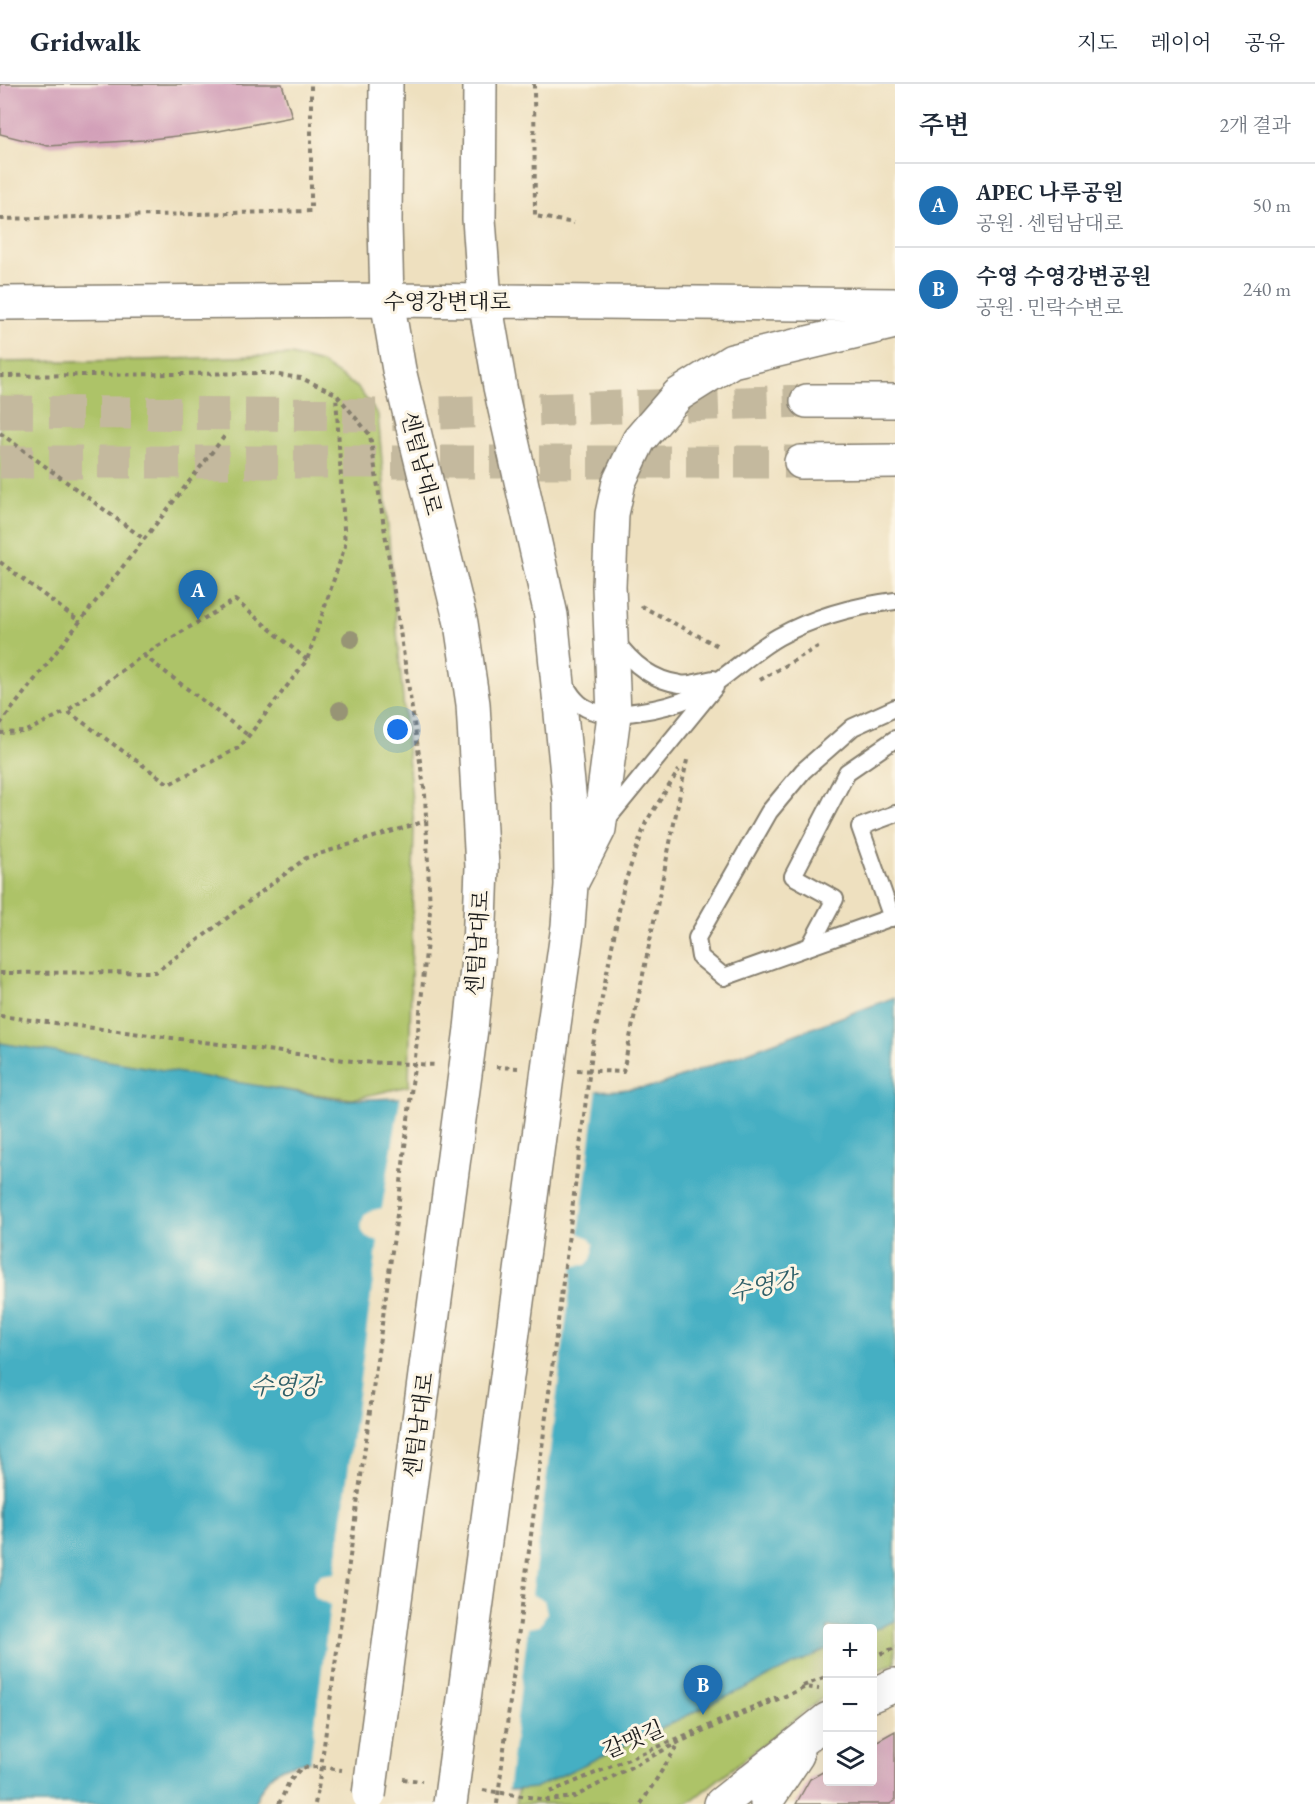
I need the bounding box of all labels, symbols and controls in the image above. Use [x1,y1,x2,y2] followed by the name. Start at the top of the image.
[30,23,141,59] text: Gridwalk
[1077,29,1118,56] text: 지도
[1151,29,1211,56] text: 레이어
[1244,29,1285,56] text: 공유
[919,108,969,142] text: 주변
[1219,112,1291,138] text: 2개 결과
[976,178,1123,207] text: APEC 나루공원
[931,192,946,218] text: A
[1252,192,1291,218] text: 50 m
[976,210,1123,236] text: 공원 · 센텀남대로
[976,262,1151,291] text: 수영 수영강변공원
[932,276,945,302] text: B
[1243,276,1291,302] text: 240 m
[383,287,511,316] street label: 수영강변대로
[976,294,1123,320] text: 공원 · 민락수변로
[395,408,448,518] street label: 센텀남대로
[178,570,218,620] pin: A
[383,715,412,744] your location
[459,889,496,997] street label: 센텀남대로
[726,1262,804,1308] water label: 수영강
[250,1370,324,1401] water label: 수영강
[397,1370,440,1480] street label: 센텀남대로
[823,1624,877,1786] map controls
[823,1624,877,1678] button: +
[684,1666,722,1715] pin: B
[823,1678,877,1732] button: −
[598,1714,668,1765] street label: 갈맷길
[823,1732,877,1786] button: layers

